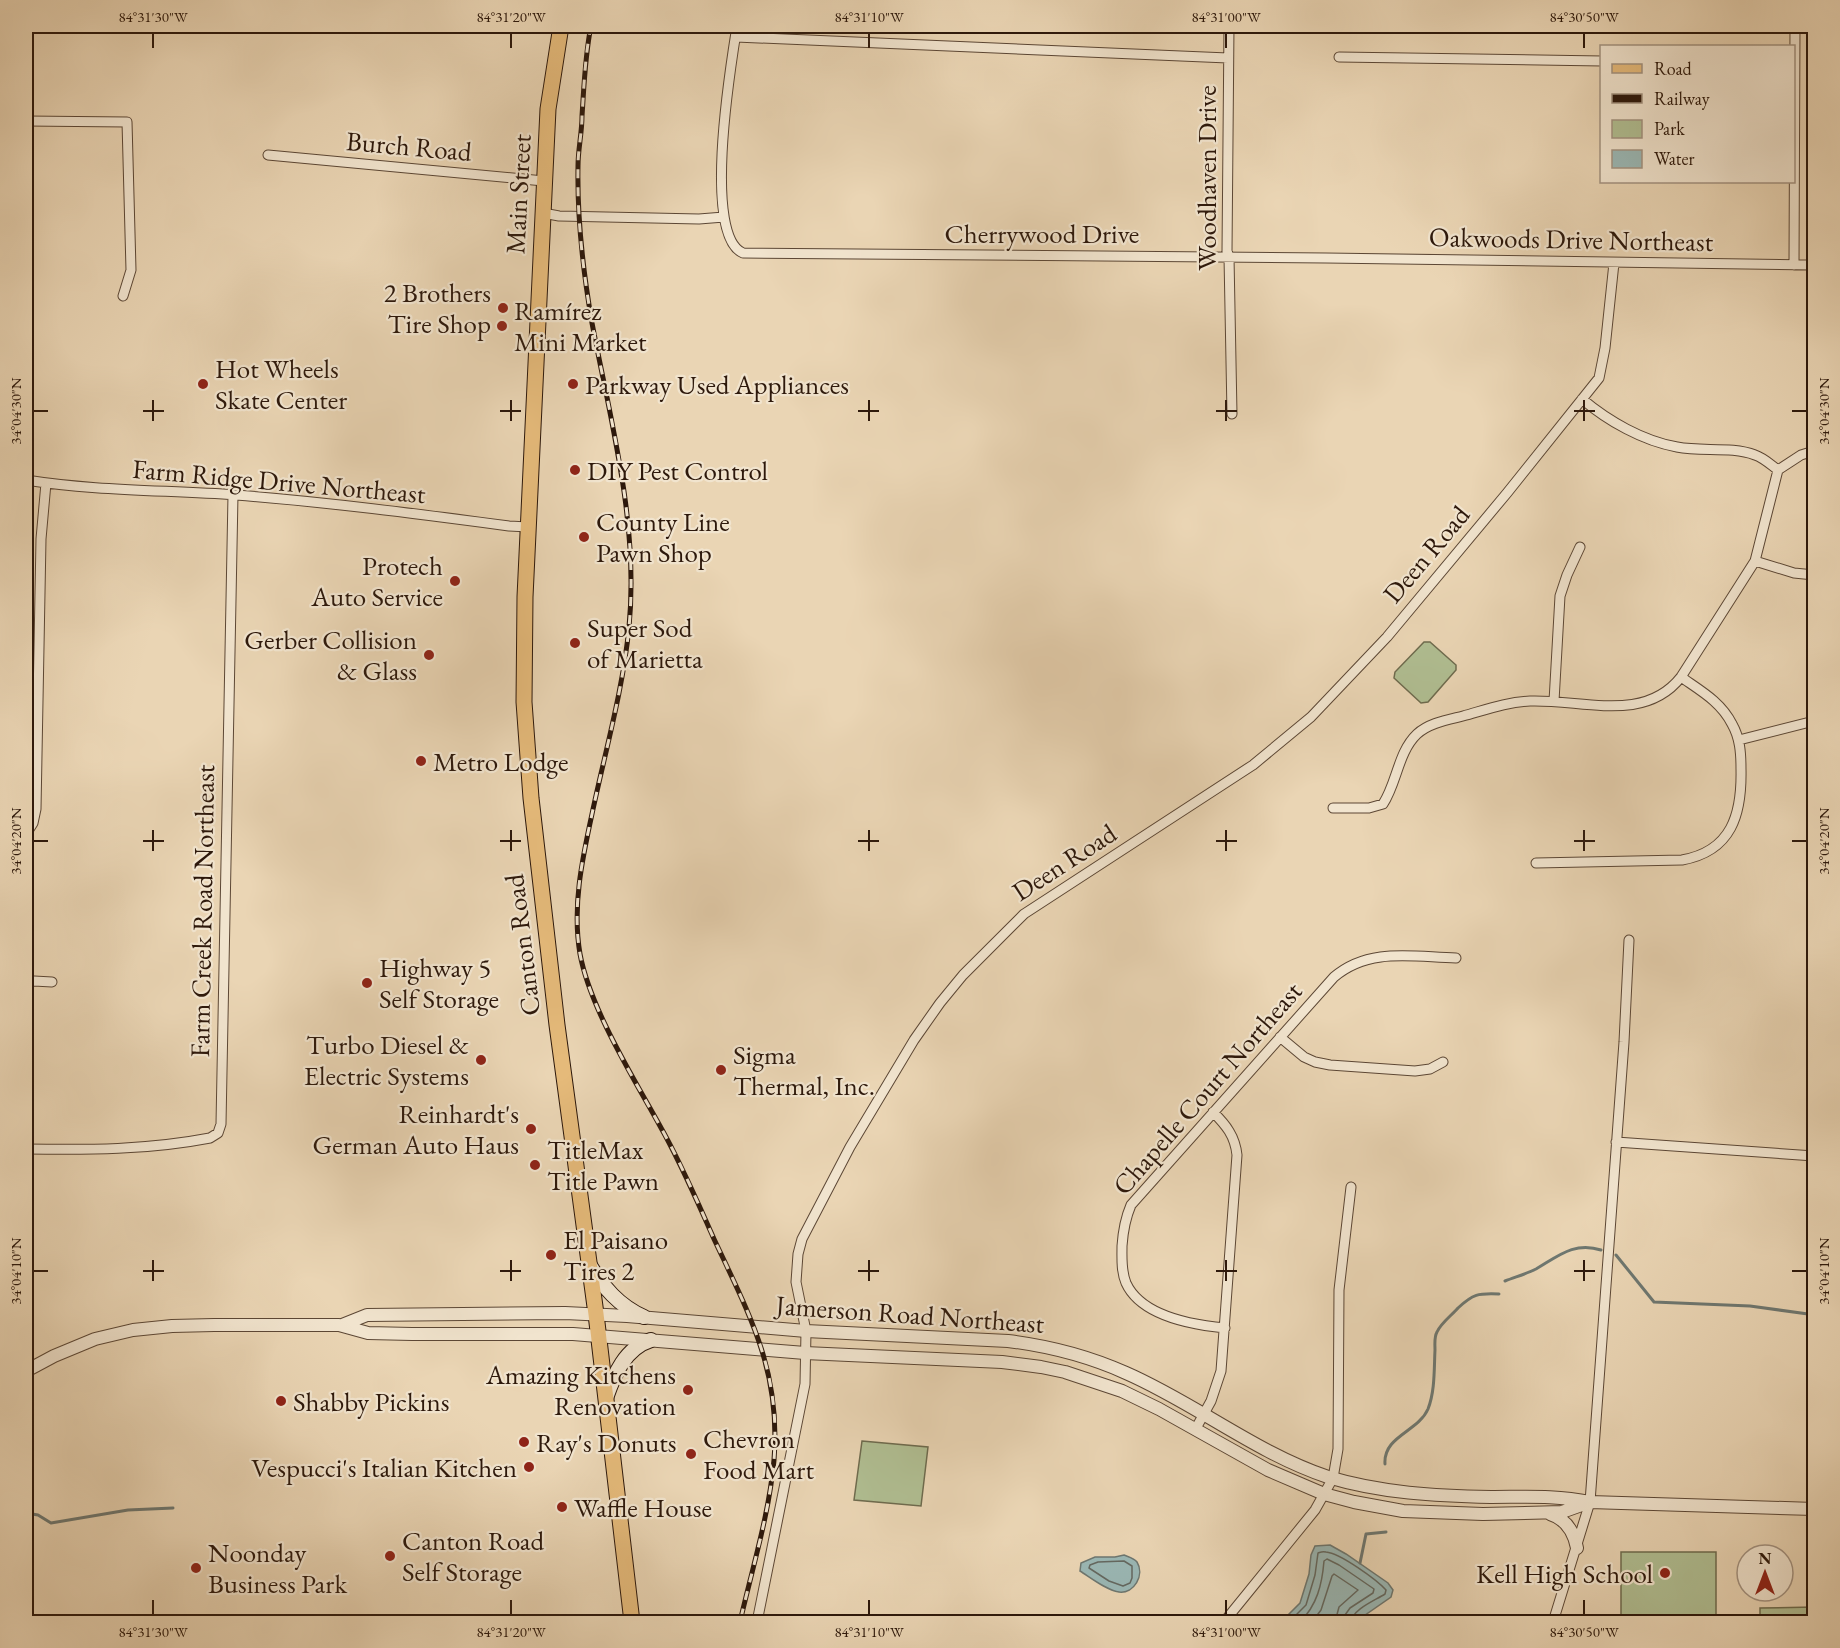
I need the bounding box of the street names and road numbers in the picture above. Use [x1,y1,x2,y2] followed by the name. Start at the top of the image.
[1189,85,1224,271] street label: Woodhaven Drive
[345,123,474,169] street label: Burch Road
[497,133,539,255] street label: Main Street
[945,216,1139,251] street label: Cherrywood Drive
[1429,219,1714,259] street label: Oakwoods Drive Northeast
[131,451,428,511] street label: Farm Ridge Drive Northeast
[1375,498,1477,610] street label: Deen Road
[182,764,222,1058] street label: Farm Creek Road Northeast
[1005,815,1123,909] street label: Deen Road
[496,872,548,1018] street label: Canton Road
[1105,974,1310,1202] street label: Chapelle Court Northeast
[773,1287,1046,1341] street label: Jamerson Road Northeast

